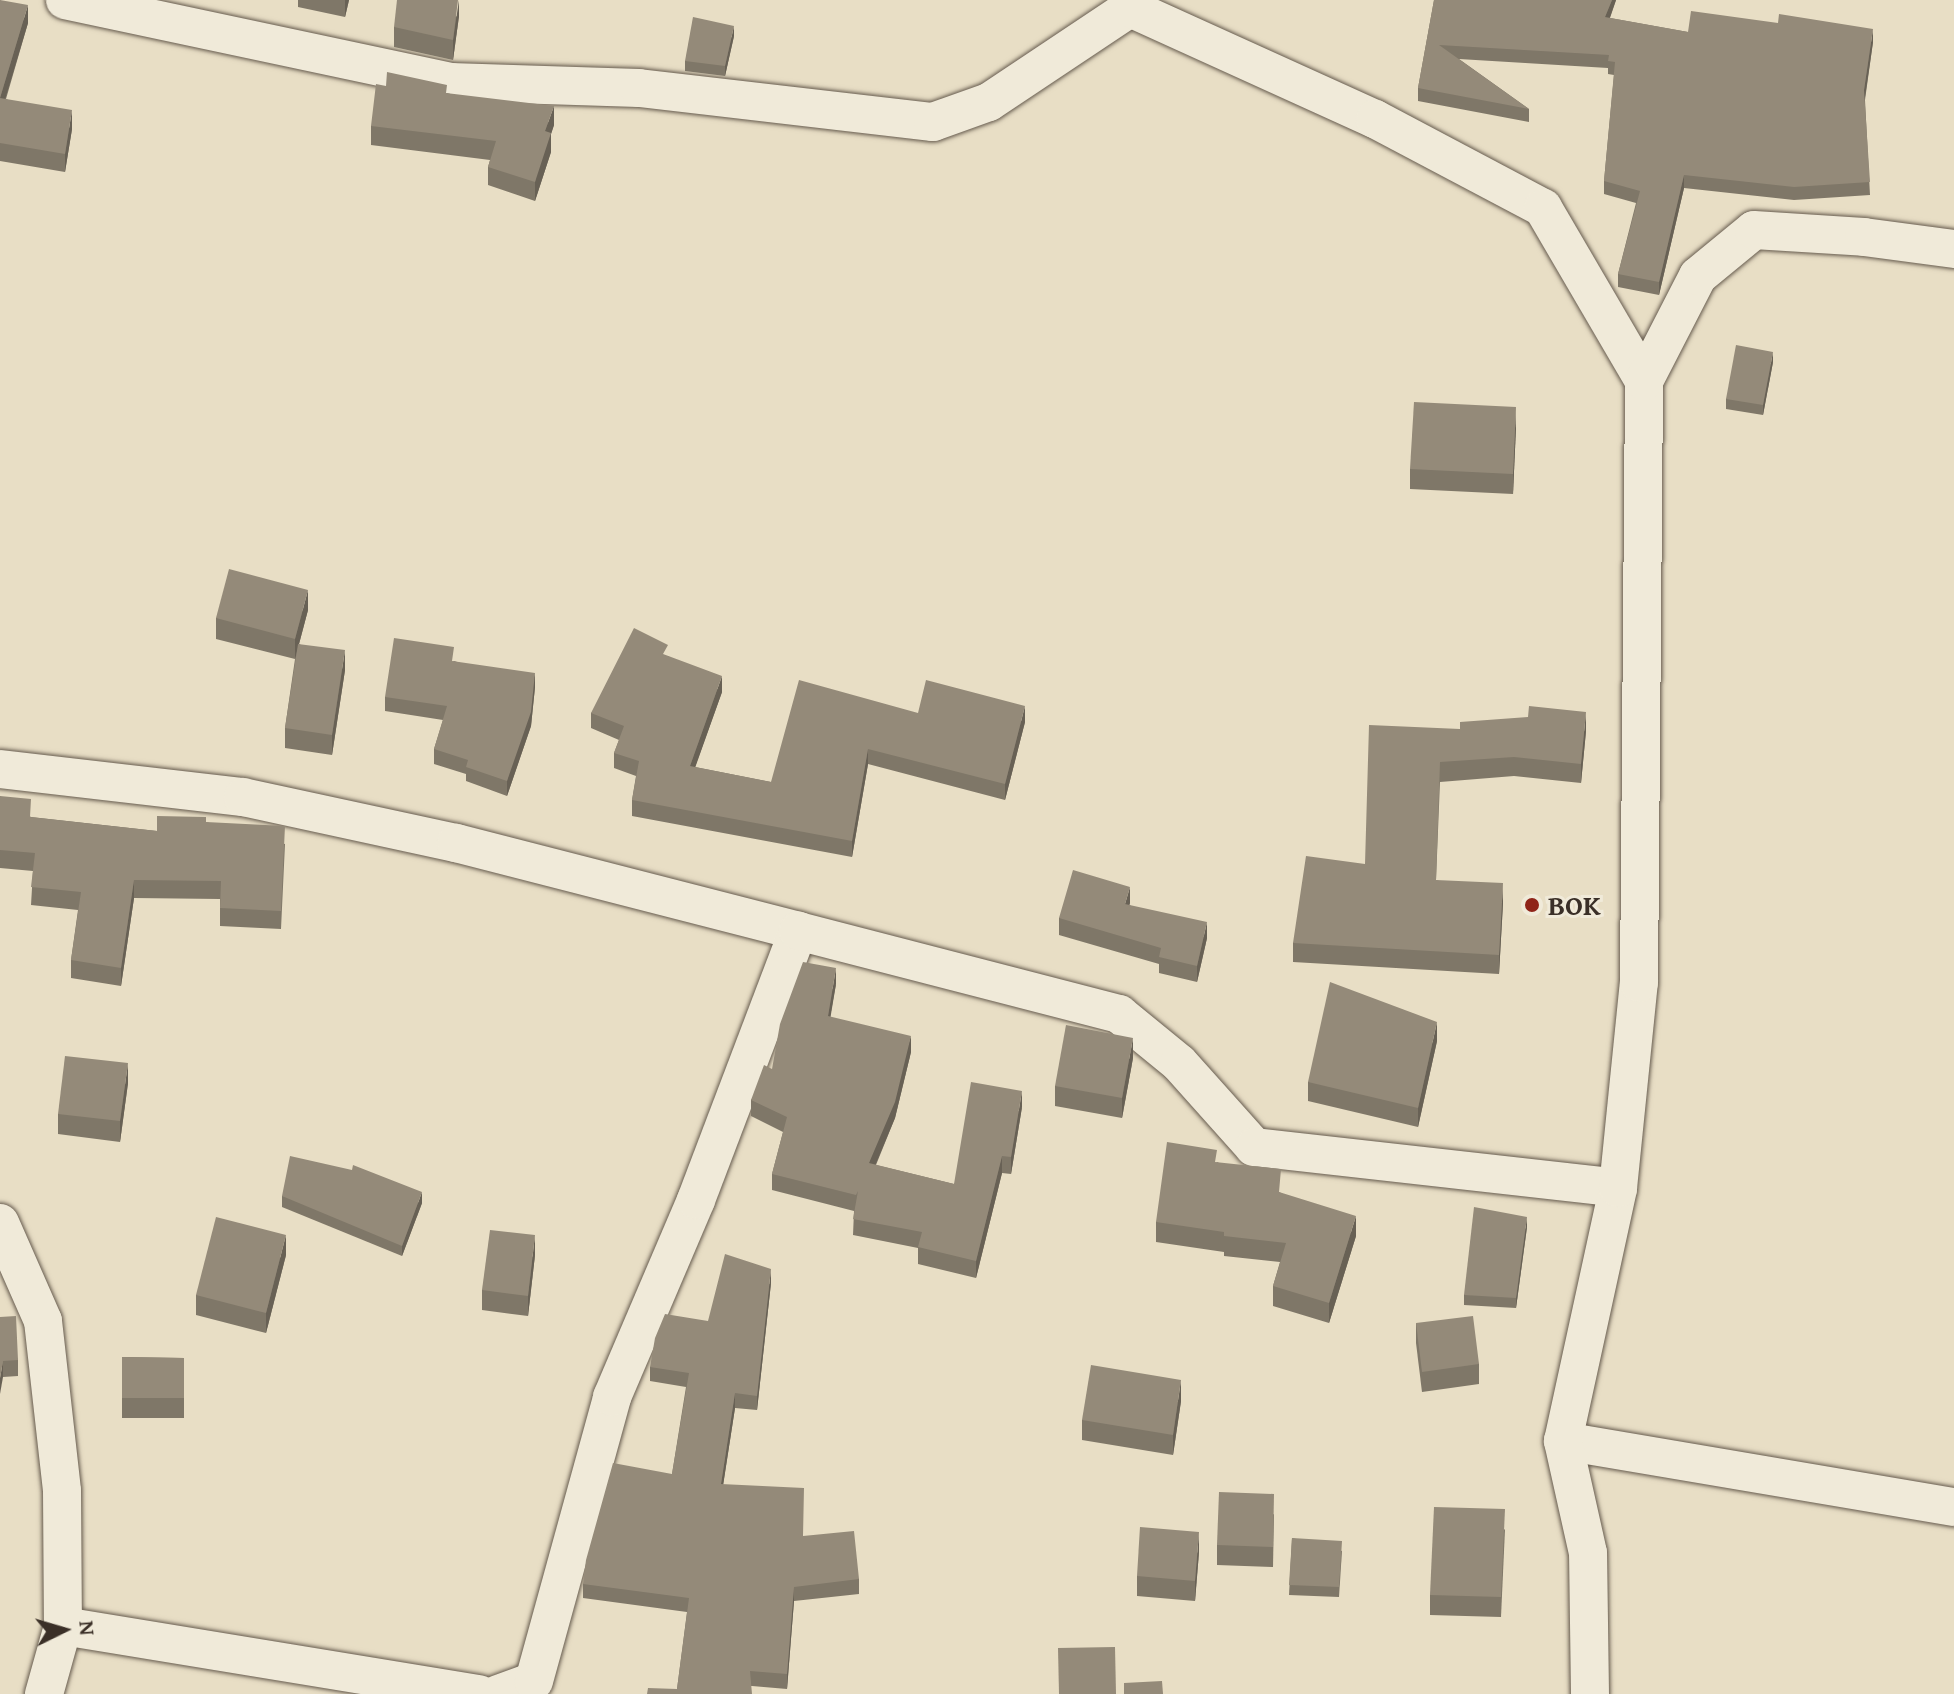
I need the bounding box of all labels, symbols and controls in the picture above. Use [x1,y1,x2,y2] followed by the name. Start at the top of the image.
[1548,888,1601,922] place label: BOK
[1523,896,1541,914] marker: BOK
[24,1590,104,1670] north arrow
[71,1619,104,1637] text: N

